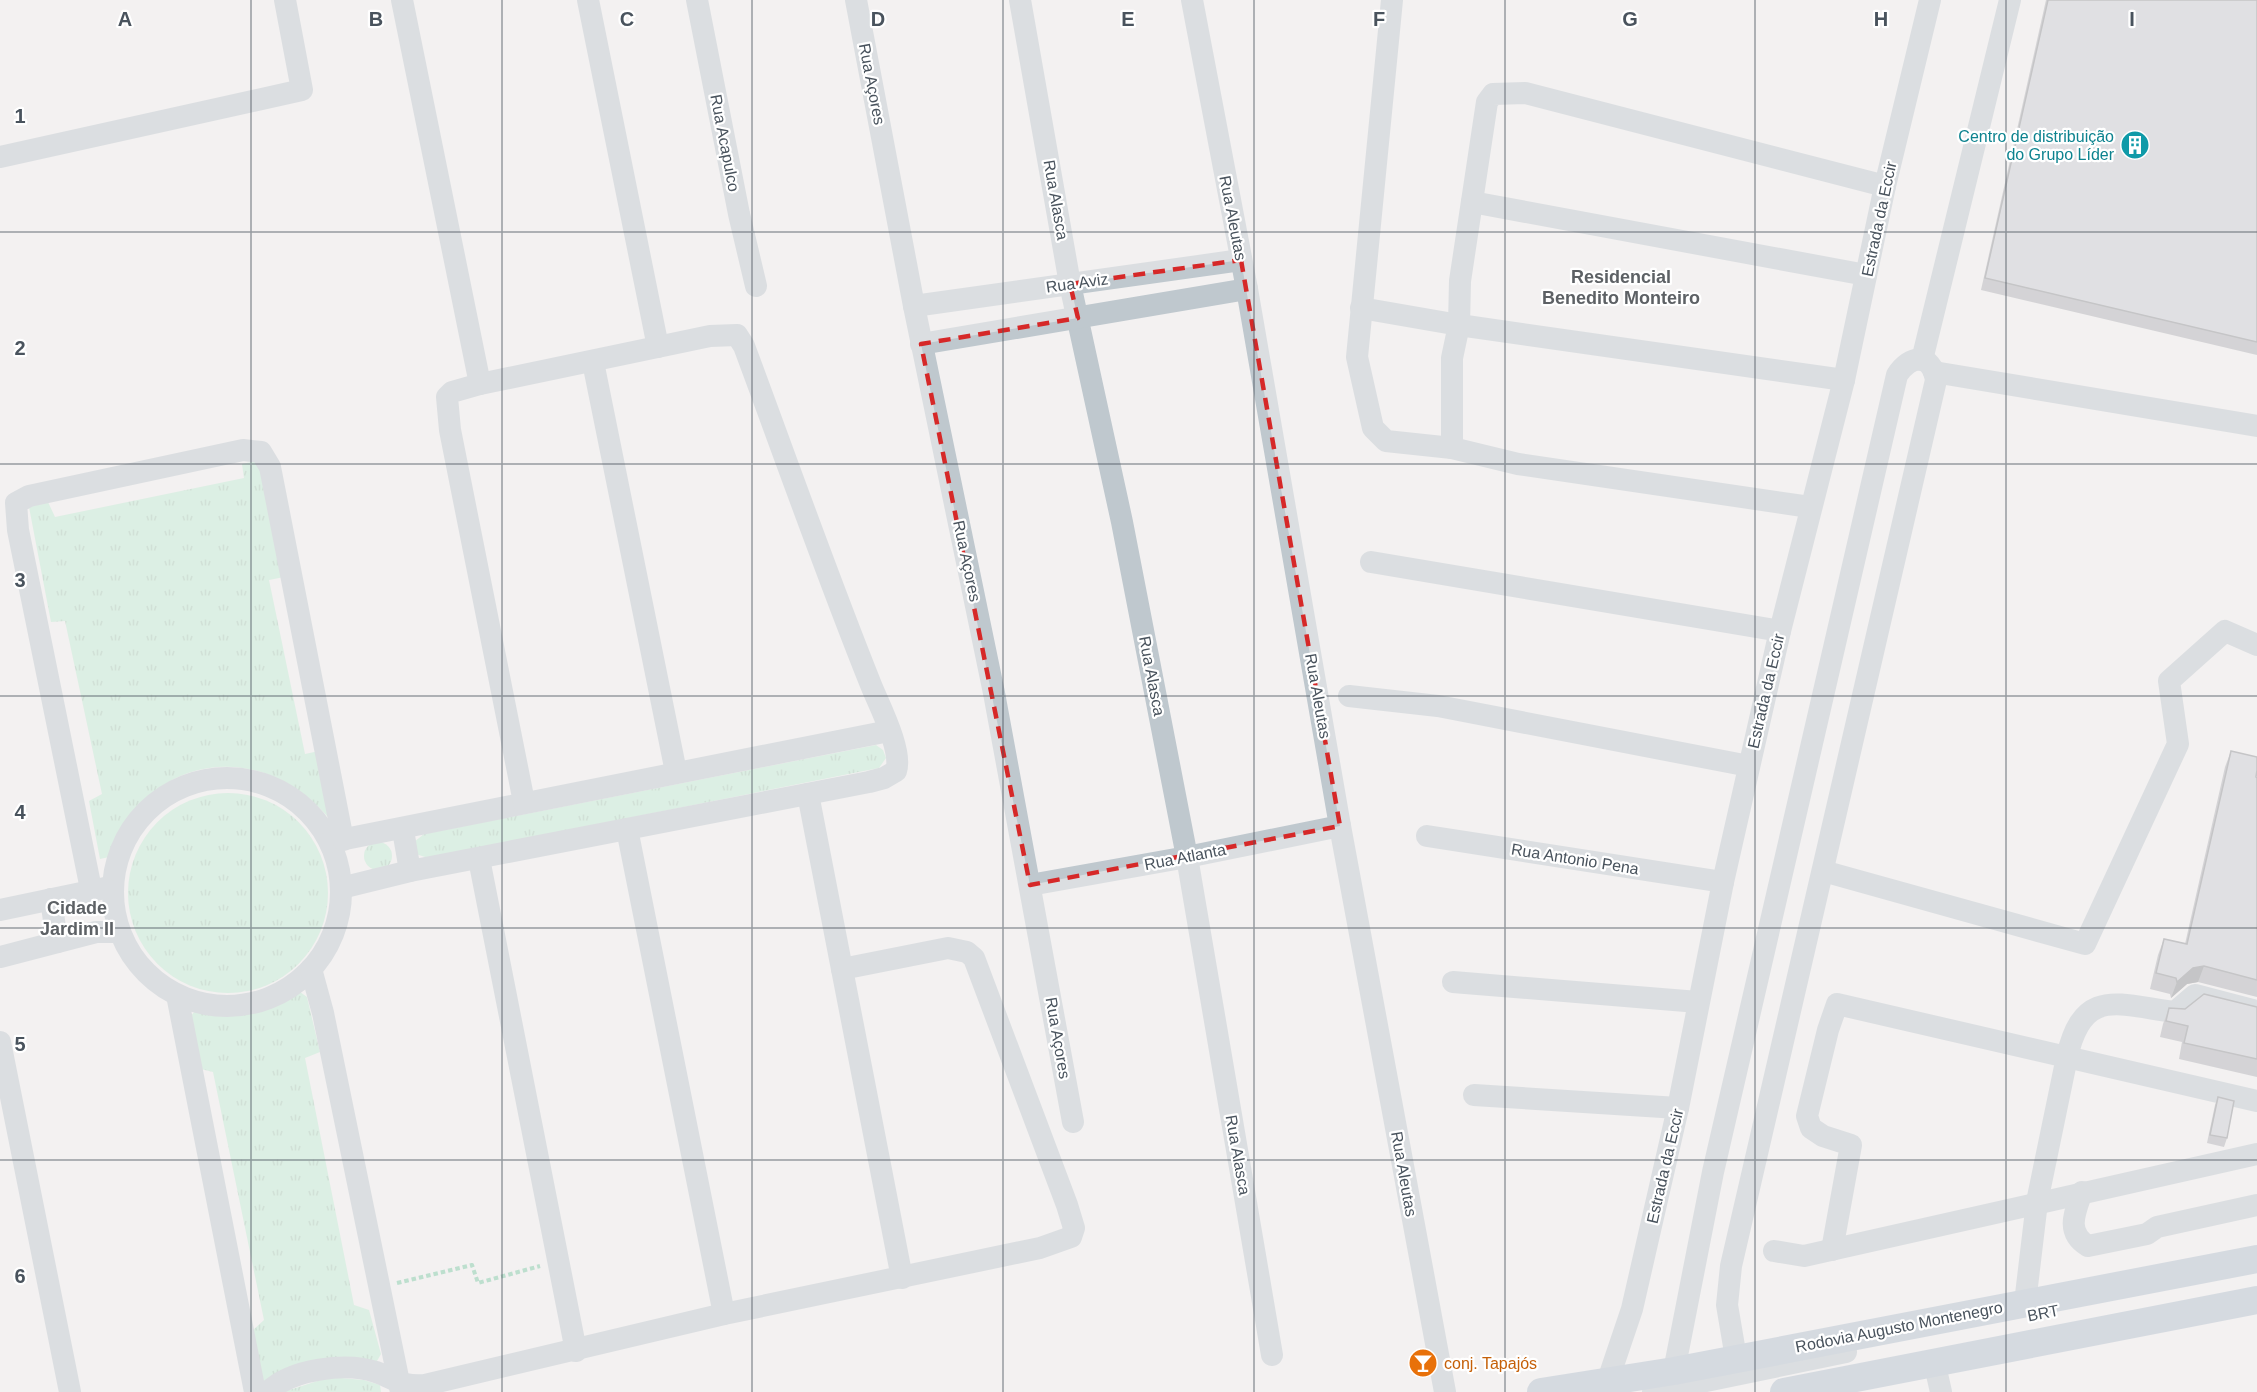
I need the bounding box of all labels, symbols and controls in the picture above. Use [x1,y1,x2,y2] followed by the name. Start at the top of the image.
[118,8,132,30] text: A
[369,8,383,30] text: B
[620,8,634,30] text: C
[871,8,885,30] text: D
[1121,8,1135,30] text: E
[1373,8,1385,30] text: F
[1622,8,1638,30] text: G
[1874,8,1888,30] text: H
[2129,8,2135,30] text: I
[856,42,888,126] street label: Rua Açores
[707,93,743,193] street label: Rua Acapulco
[14,105,26,127] text: 1
[1958,128,2115,163] place label: Centro de distribuição do Grupo Líder
[2119,129,2151,161] building icon: Centro de distribuição do Grupo Líder
[1041,159,1071,241] street label: Rua Alasca
[1858,159,1900,278] street label: Estrada da Eccir
[1216,174,1250,262] street label: Rua Aleutas
[1542,267,1700,308] district label: Residencial Benedito Monteiro
[1045,270,1109,296] street label: Rua Aviz
[14,337,26,359] text: 2
[950,519,984,603] street label: Rua Açores
[14,569,26,591] text: 3
[1745,631,1788,750] street label: Estrada da Eccir
[1136,635,1168,717] street label: Rua Alasca
[1302,652,1334,740] street label: Rua Aleutas
[14,801,26,823] text: 4
[1143,841,1227,873] street label: Rua Atlanta
[1510,841,1640,878] street label: Rua Antonio Pena
[40,898,114,939] district label: Cidade Jardim II
[1042,996,1074,1080] street label: Rua Açores
[14,1033,26,1055] text: 5
[1644,1106,1687,1225] street label: Estrada da Eccir
[1223,1114,1253,1196] street label: Rua Alasca
[1388,1130,1420,1218] street label: Rua Aleutas
[14,1265,26,1287] text: 6
[1794,1299,2004,1355] street label: Rodovia Augusto Montenegro
[2026,1302,2060,1324] street label: BRT
[1407,1347,1439,1379] bar icon: conj. Tapajós
[1444,1355,1537,1372] place label: conj. Tapajós

